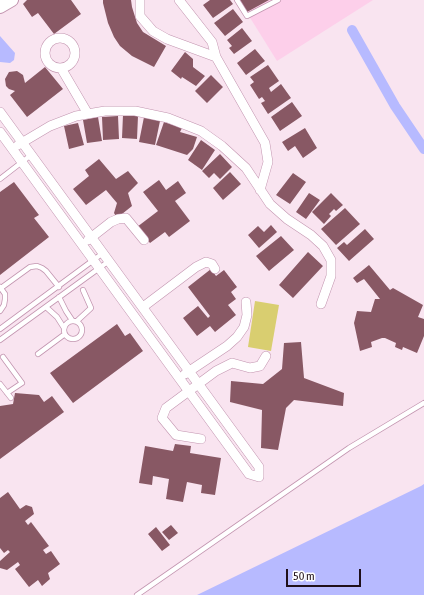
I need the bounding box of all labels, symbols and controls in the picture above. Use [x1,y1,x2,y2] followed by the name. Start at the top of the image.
[288,561,363,587] scale bar
[293,569,315,583] text: 50 m

